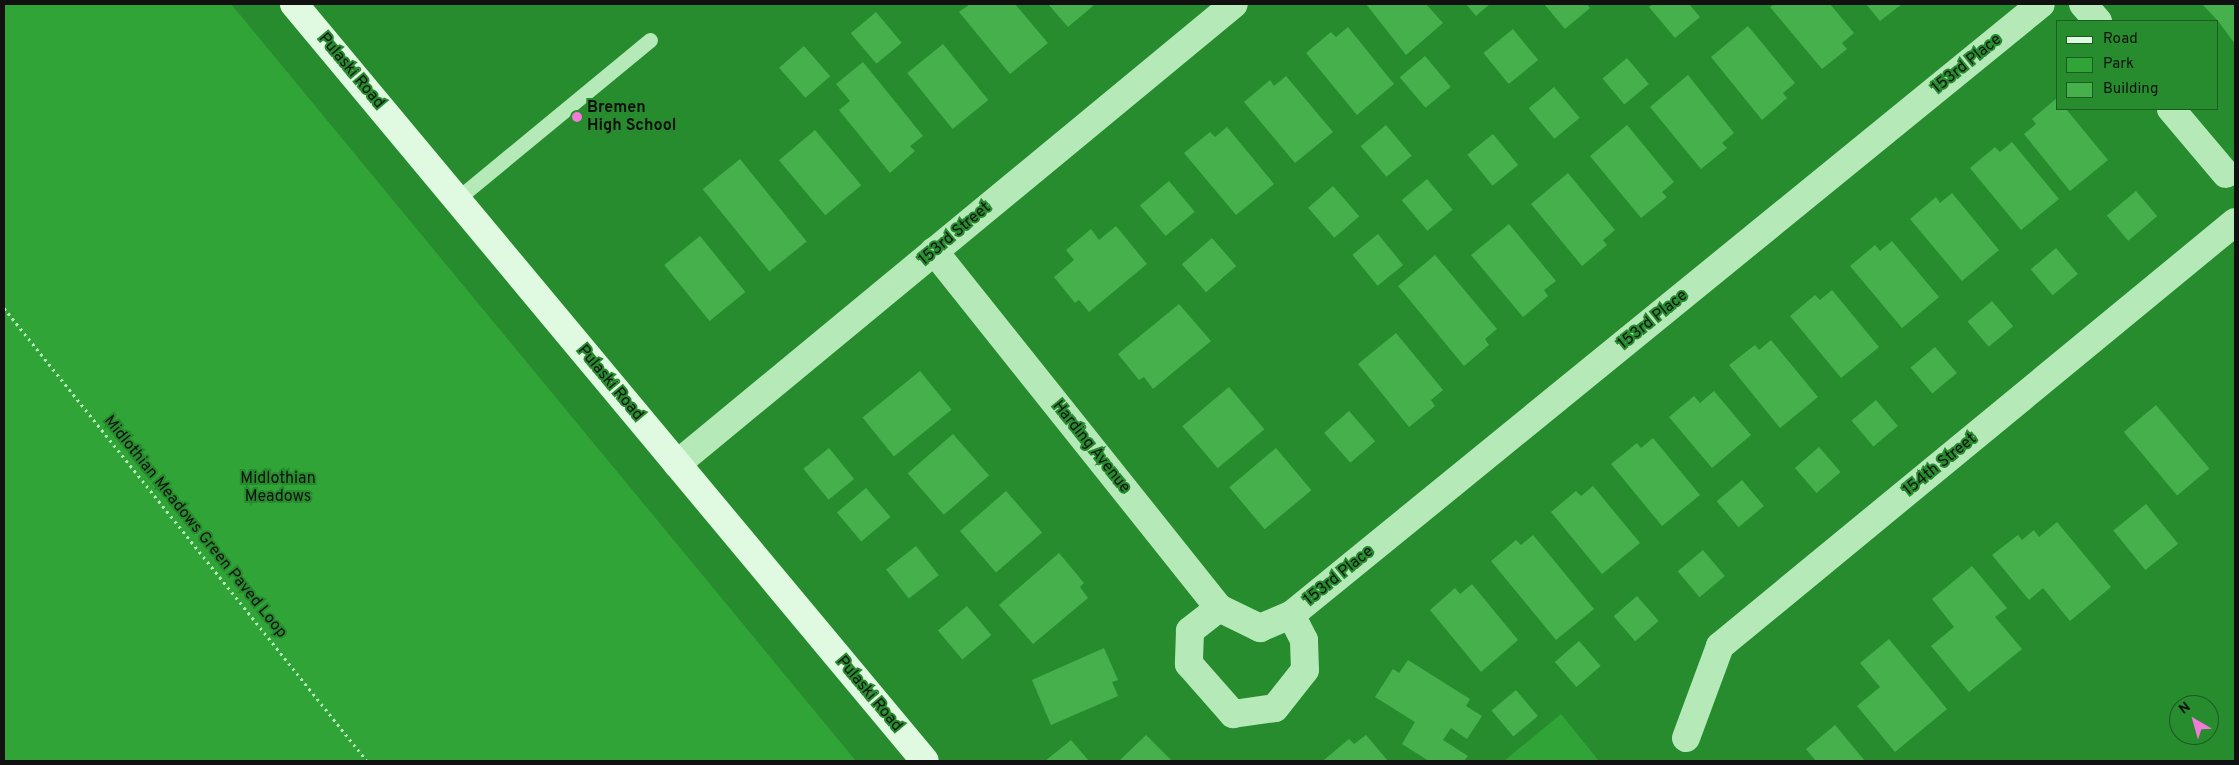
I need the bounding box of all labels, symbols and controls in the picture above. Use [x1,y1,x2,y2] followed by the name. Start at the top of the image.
[2056,20,2219,110] legend
[314,29,388,113] street label: Pulaski Road
[1928,30,2006,98] street label: 153rd Place
[2103,30,2138,49] text: Road
[2103,55,2134,74] text: Park
[2103,80,2158,99] text: Building
[587,98,676,136] place label: Bremen High School
[571,111,583,123] marker: Bremen High School
[915,198,995,270] street label: 153rd Street
[1614,286,1692,354] street label: 153rd Place
[573,341,647,425] street label: Pulaski Road
[1048,397,1134,497] street label: Harding Avenue
[99,412,291,642] street label: Midlothian Meadows Green Paved Loop
[1899,430,1981,500] street label: 154th Street
[240,469,316,507] park label: Midlothian Meadows
[1300,542,1378,610] street label: 153rd Place
[832,652,906,736] street label: Pulaski Road
[2169,695,2219,745] north arrow
[2176,699,2194,718] text: N

